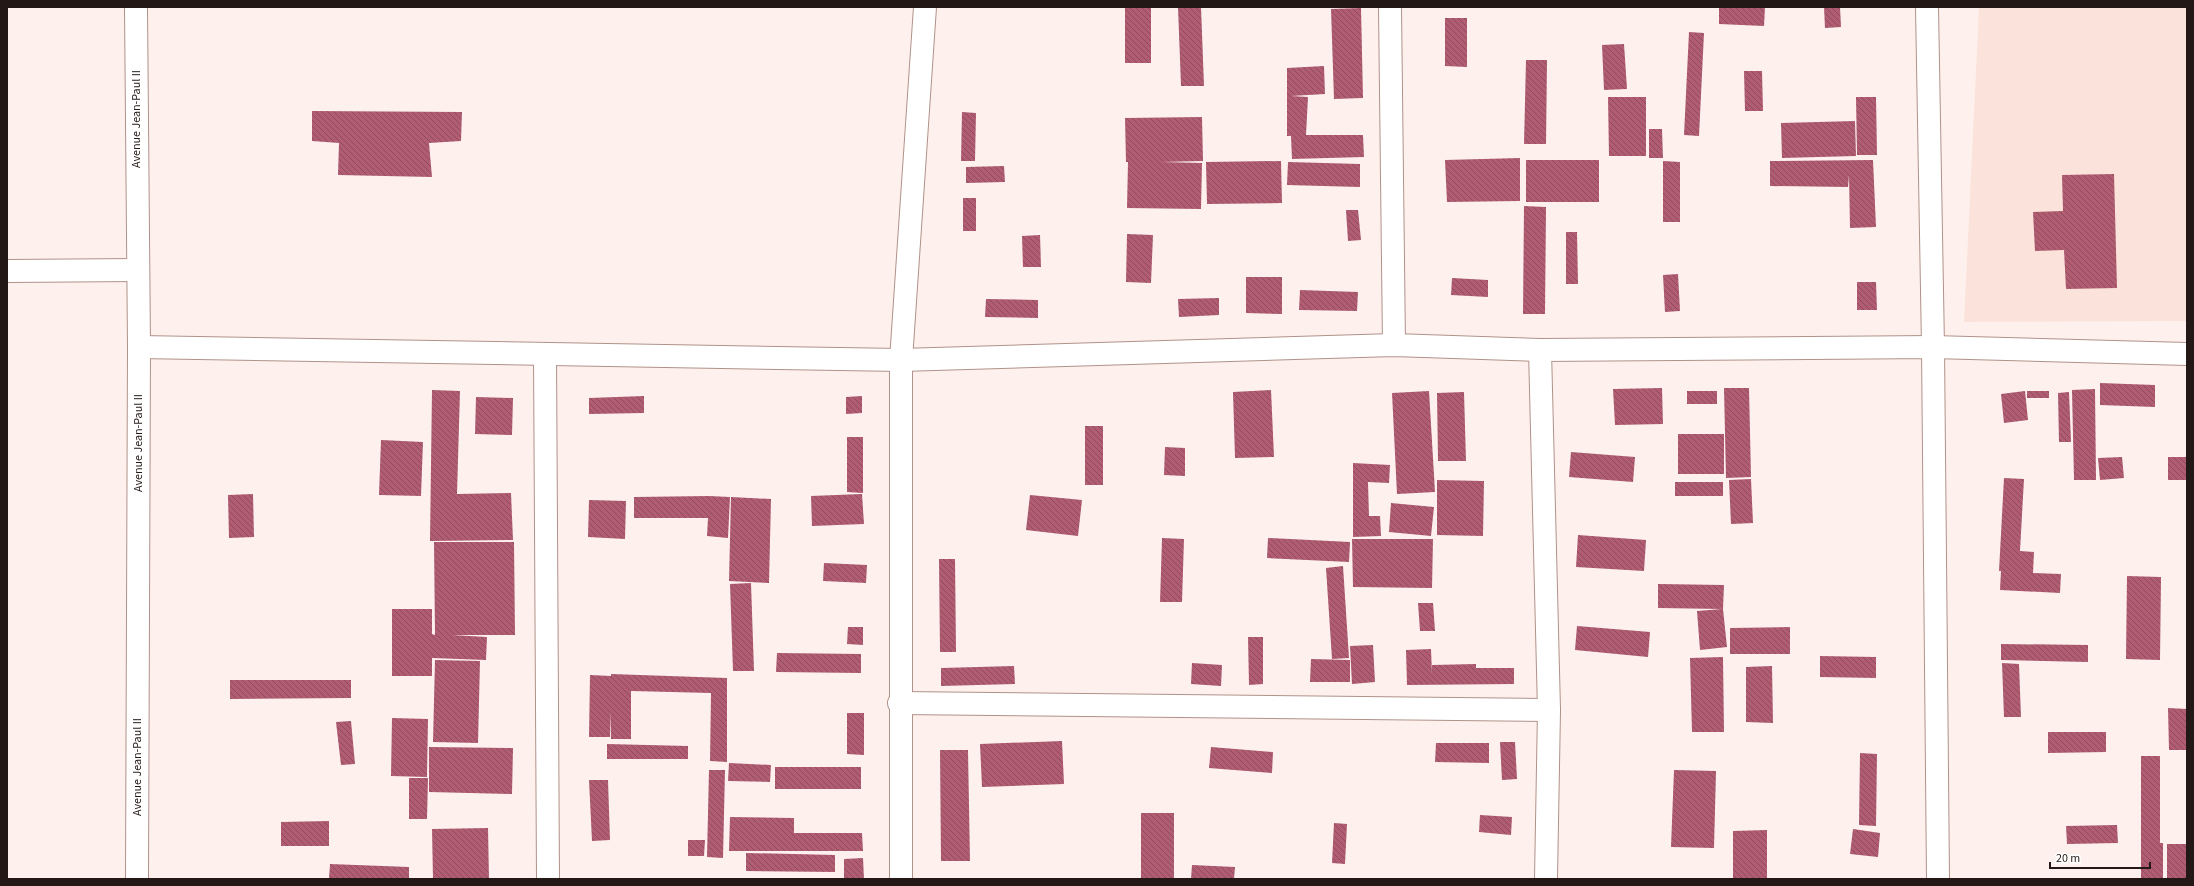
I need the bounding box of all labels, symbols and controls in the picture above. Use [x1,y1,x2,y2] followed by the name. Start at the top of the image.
[128,70,145,168] street label: Avenue Jean-Paul II
[130,394,147,492] street label: Avenue Jean-Paul II
[129,718,146,816] street label: Avenue Jean-Paul II
[2050,844,2150,870] scale bar
[2056,850,2080,867] text: 20 m

